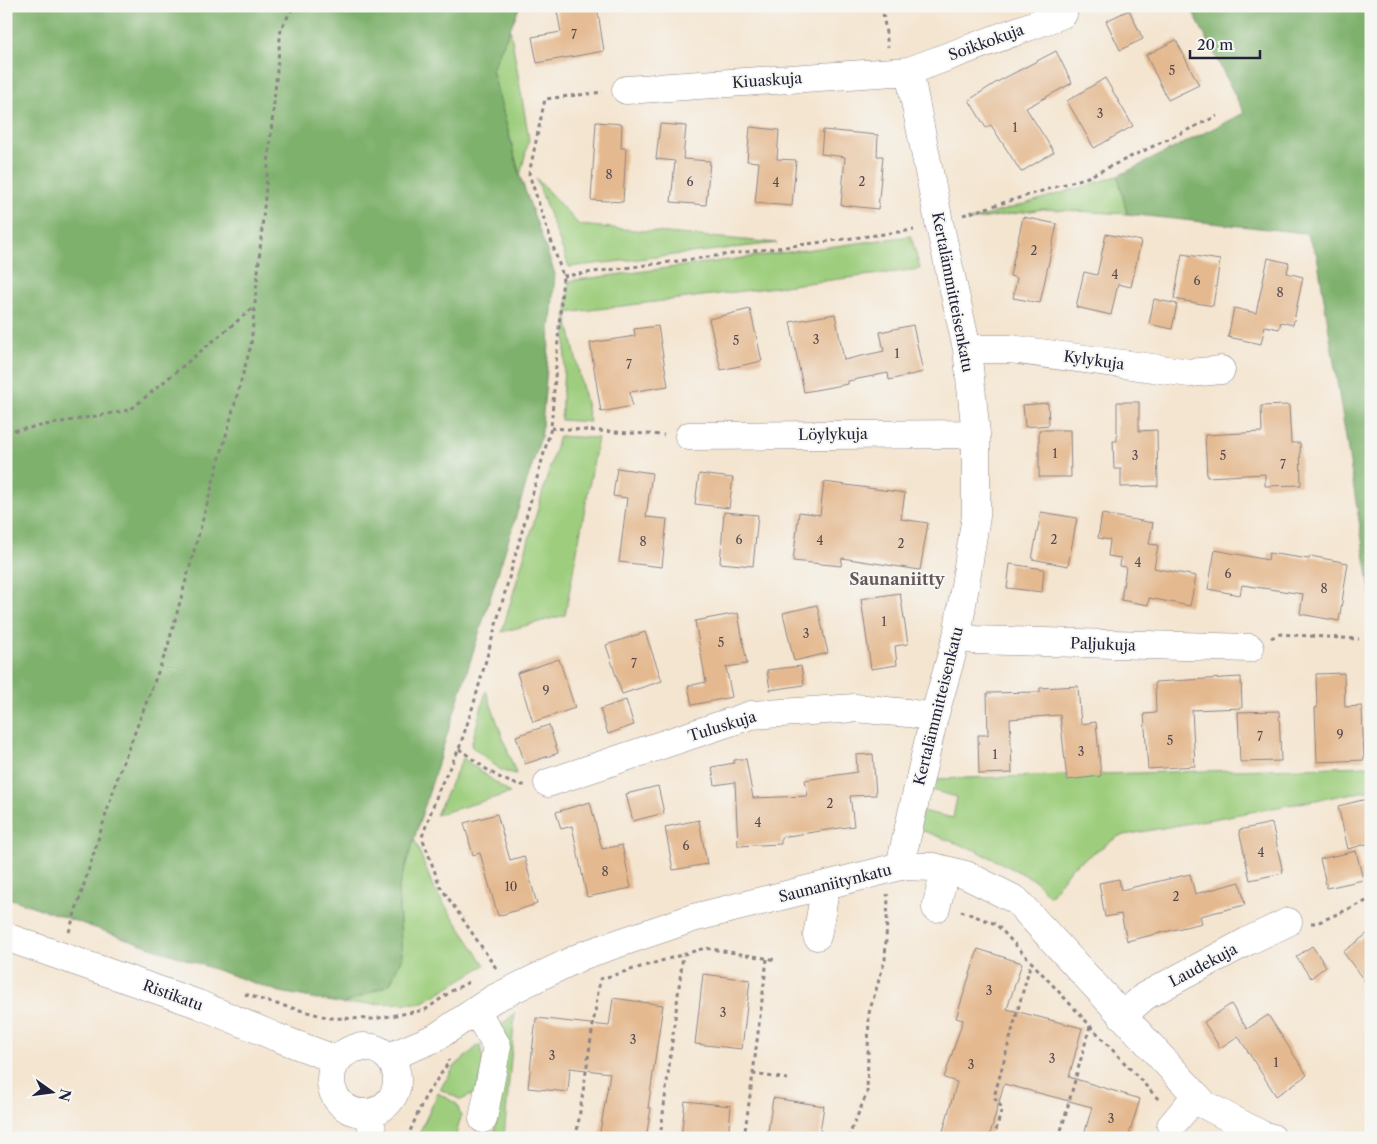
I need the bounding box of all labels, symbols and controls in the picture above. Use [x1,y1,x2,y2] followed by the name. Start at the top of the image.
[946,20,1026,64] street label: Soikkokuja
[571,27,577,42] house number: 7
[1190,28,1260,60] scale bar
[1197,35,1233,54] text: 20 m
[1169,63,1175,78] house number: 5
[731,68,803,92] street label: Kiuaskuja
[1097,106,1103,121] house number: 3
[1012,120,1018,135] house number: 1
[605,167,613,182] house number: 8
[686,174,694,189] house number: 6
[859,174,866,189] house number: 2
[773,175,780,190] house number: 4
[928,210,978,374] street label: Kertalämmitteisenkatu
[1031,243,1038,258] house number: 2
[1112,267,1119,282] house number: 4
[1193,273,1201,288] house number: 6
[1276,285,1284,300] house number: 8
[813,332,819,347] house number: 3
[733,333,739,348] house number: 5
[894,346,900,361] house number: 1
[1062,346,1126,374] street label: Kylykuja
[626,357,632,372] house number: 7
[798,424,868,444] street label: Löylykuja
[1052,446,1058,461] house number: 1
[1132,448,1138,463] house number: 3
[1220,448,1226,463] house number: 5
[1280,457,1286,472] house number: 7
[735,532,743,547] house number: 6
[1051,532,1058,547] house number: 2
[817,533,824,548] house number: 4
[639,534,647,549] house number: 8
[898,536,905,551] house number: 2
[1135,555,1142,570] house number: 4
[1224,566,1232,581] house number: 6
[849,569,946,589] district label: Saunaniitty
[1320,581,1328,596] house number: 8
[881,614,887,629] house number: 1
[909,625,967,787] street label: Kertalämmitteisenkatu
[803,626,809,641] house number: 3
[1070,633,1136,655] street label: Paljukuja
[718,635,724,650] house number: 5
[631,656,637,671] house number: 7
[542,683,550,698] house number: 9
[686,707,758,745] street label: Tuluskuja
[1336,727,1344,742] house number: 9
[1257,729,1263,744] house number: 7
[1167,733,1173,748] house number: 5
[1078,744,1084,759] house number: 3
[992,747,998,762] house number: 1
[827,796,834,811] house number: 2
[755,815,762,830] house number: 4
[682,838,690,853] house number: 6
[1258,845,1265,860] house number: 4
[777,860,893,906] street label: Saunaniitynkatu
[601,864,609,879] house number: 8
[505,879,517,894] house number: 10
[1173,889,1180,904] house number: 2
[1166,939,1240,991] street label: Laudekuja
[140,975,206,1015] street label: Ristikatu
[986,983,992,998] house number: 3
[720,1005,726,1020] house number: 3
[630,1032,636,1047] house number: 3
[549,1048,555,1063] house number: 3
[1049,1051,1055,1066] house number: 3
[1273,1055,1279,1070] house number: 1
[968,1057,974,1072] house number: 3
[28,1066,78,1116] north arrow
[54,1087,75,1103] text: N
[1108,1111,1114,1126] house number: 3

